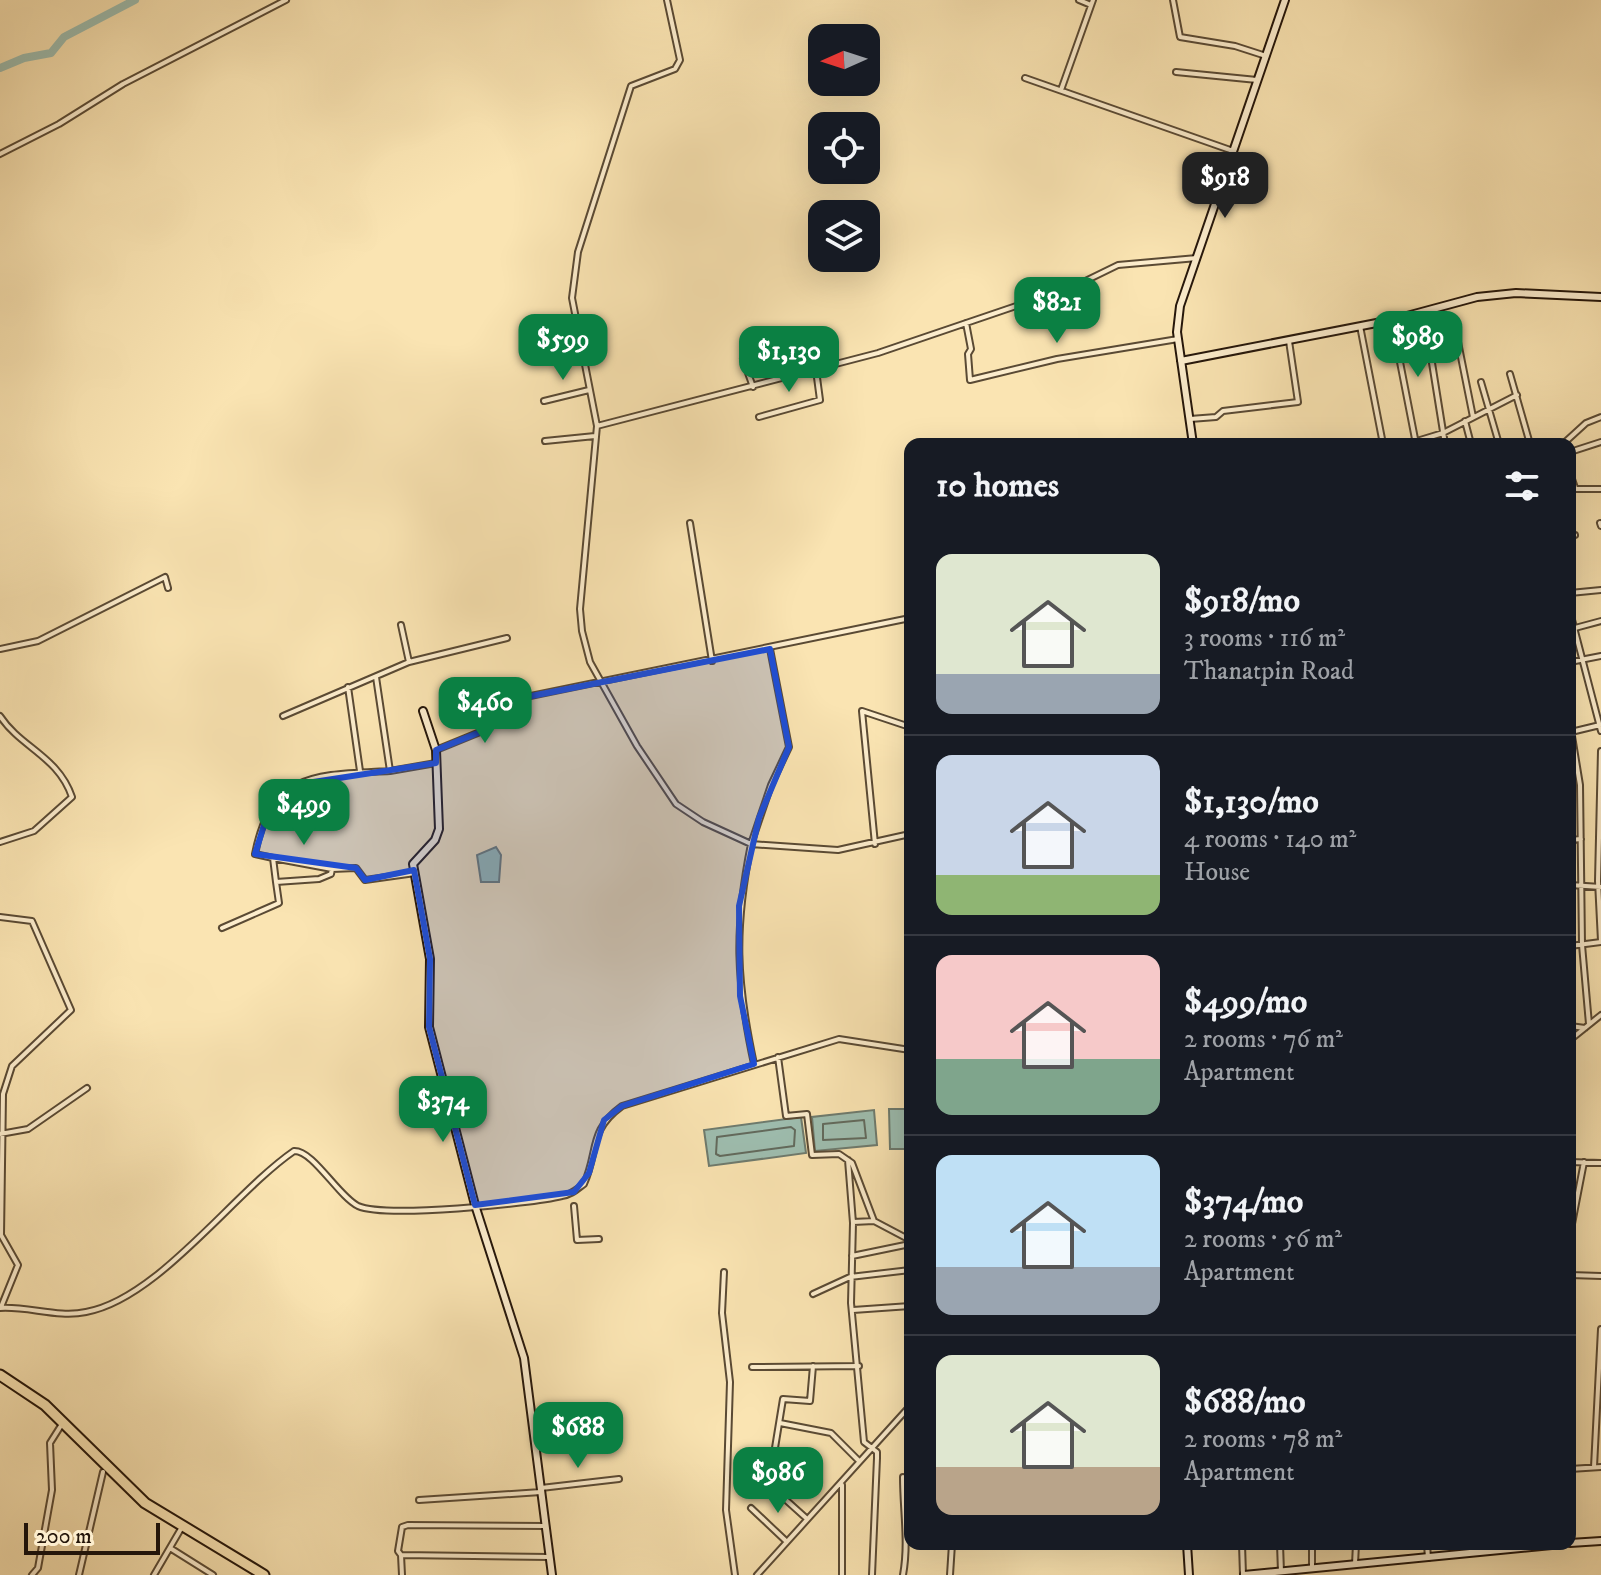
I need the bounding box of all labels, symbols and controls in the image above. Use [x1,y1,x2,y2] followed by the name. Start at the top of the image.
[808,24,880,96] north arrow
[808,24,880,272] map controls
[808,112,880,184] button: locate
[1178,152,1272,220] pin: $918
[1200,161,1250,194] text: $918
[808,200,880,272] button: layers
[1010,277,1104,345] pin: $821
[1032,286,1082,319] text: $821
[1371,311,1465,379] pin: $989
[516,314,610,382] pin: $599
[1391,320,1445,353] text: $989
[536,323,590,356] text: $599
[724,326,854,394] pin: $1,130
[757,335,821,368] text: $1,130
[1500,464,1544,508] icon: filters
[936,465,1059,507] text: 10 homes
[1184,580,1300,622] text: $918/mo
[1000,586,1096,682] icon: home
[1184,622,1345,655] text: 3 rooms · 116 m²
[1184,655,1354,688] text: Thanatpin Road
[438,677,532,745] pin: $460
[457,686,513,719] text: $460
[257,779,351,847] pin: $499
[1184,781,1319,823] text: $1,130/mo
[1000,787,1096,883] icon: home
[276,788,332,821] text: $499
[1184,823,1356,856] text: 4 rooms · 140 m²
[1184,856,1250,889] text: House
[1184,981,1307,1023] text: $499/mo
[1000,987,1096,1083] icon: home
[1184,1023,1343,1056] text: 2 rooms · 76 m²
[1184,1056,1295,1089] text: Apartment
[396,1076,490,1144] pin: $374
[417,1085,469,1118] text: $374
[1184,1181,1303,1223] text: $374/mo
[1000,1187,1096,1283] icon: home
[1184,1223,1342,1256] text: 2 rooms · 56 m²
[1184,1256,1295,1289] text: Apartment
[1184,1381,1306,1423] text: $688/mo
[1000,1387,1096,1483] icon: home
[531,1402,625,1470] pin: $688
[551,1411,605,1444] text: $688
[1184,1423,1342,1456] text: 2 rooms · 78 m²
[731,1447,825,1515] pin: $986
[751,1456,805,1489] text: $986
[1184,1456,1295,1489] text: Apartment
[24,1519,160,1555] scale bar
[36,1523,92,1550] text: 200 m

